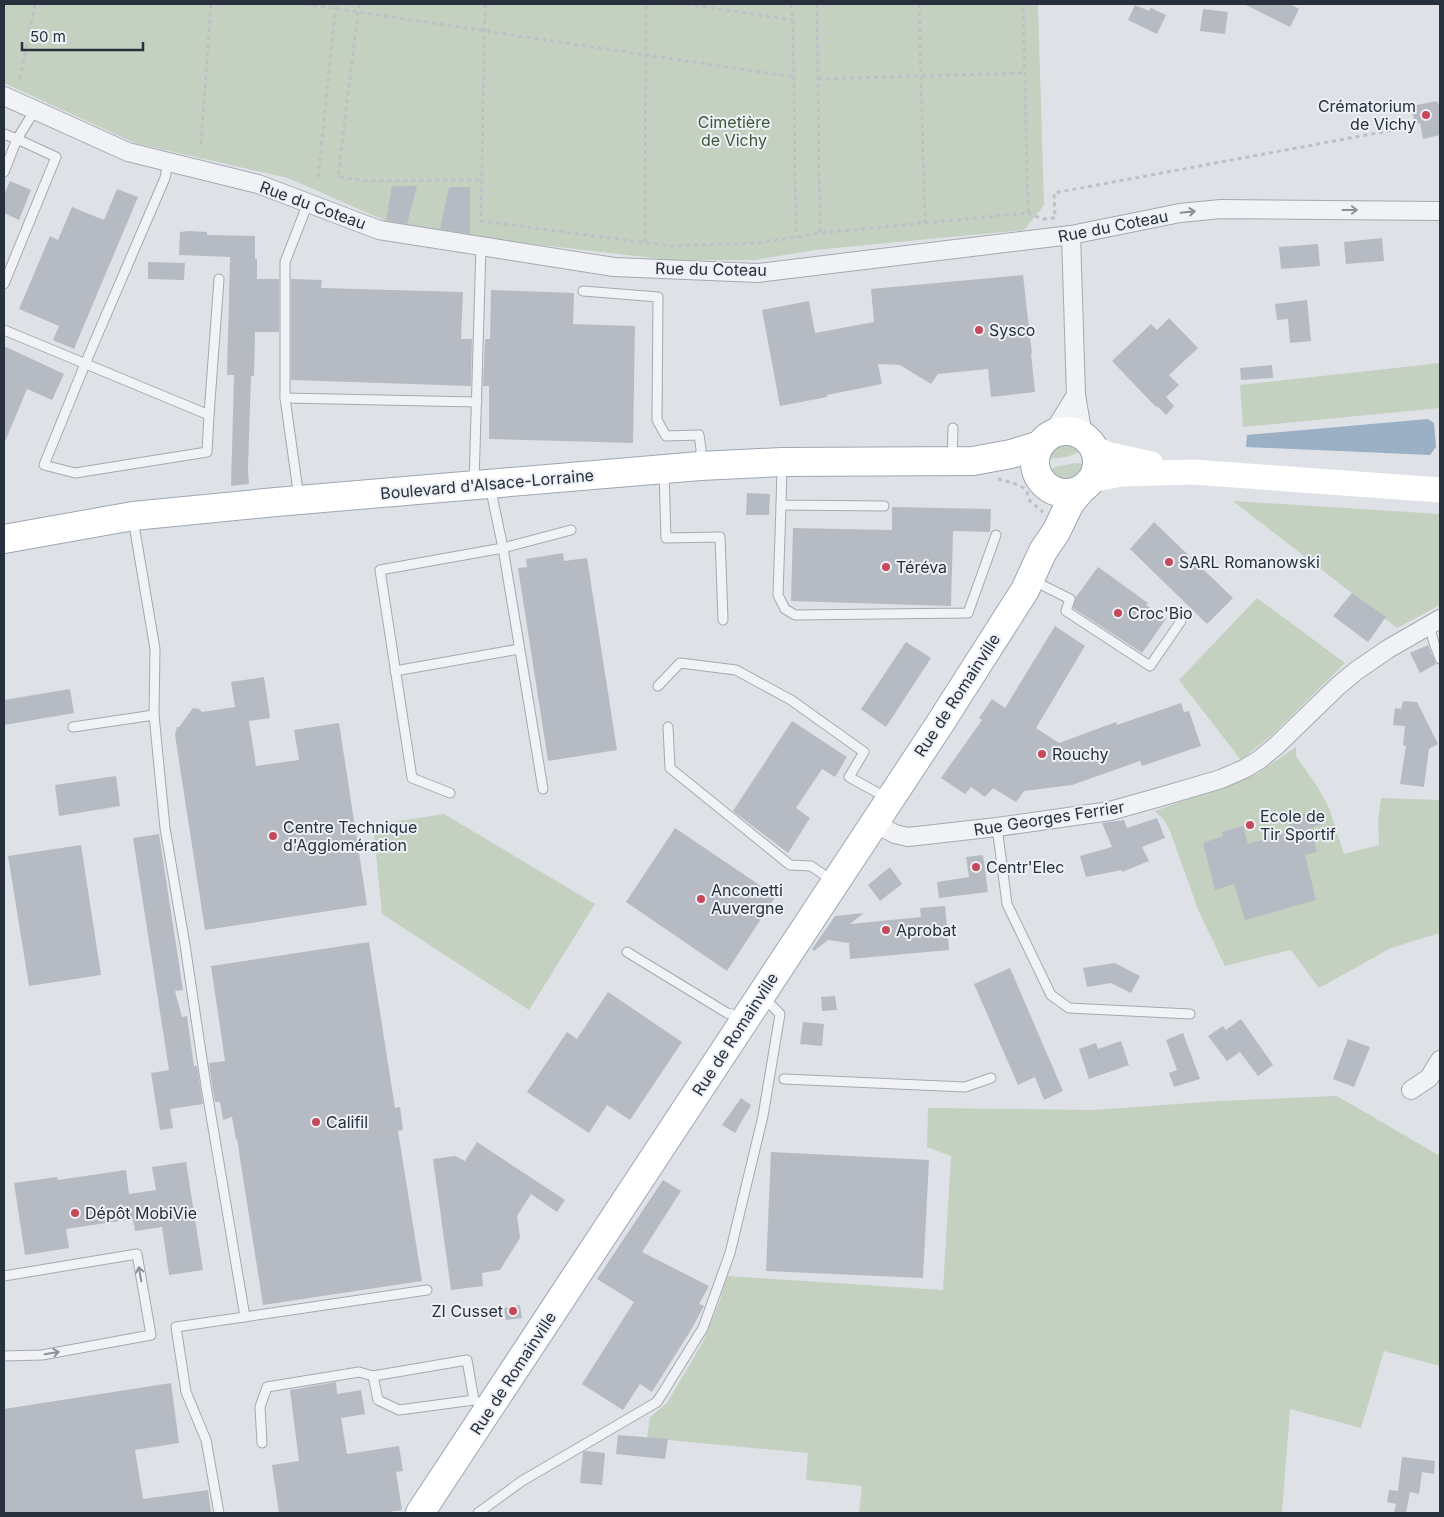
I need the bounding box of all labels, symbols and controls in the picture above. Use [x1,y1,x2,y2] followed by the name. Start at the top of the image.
[22,20,144,52] scale bar
[30,27,66,46] text: 50 m
[1318,96,1416,134] place label: Crématorium de Vichy
[1420,109,1432,121] marker: Crématorium de Vichy
[698,112,770,150] park label: Cimetière de Vichy
[257,177,369,233] street label: Rue du Coteau
[1342,205,1358,215] one-way arrow
[1056,206,1170,246] street label: Rue du Coteau
[1179,207,1195,217] one-way arrow
[655,258,767,280] street label: Rue du Coteau
[989,320,1035,340] place label: Sysco
[973,324,985,336] marker: Sysco
[379,465,595,503] street label: Boulevard d'Alsace-Lorraine
[1179,552,1320,572] place label: SARL Romanowski
[1163,556,1175,568] marker: SARL Romanowski
[896,557,947,577] place label: Téréva
[880,561,892,573] marker: Téréva
[1128,603,1193,623] place label: Croc'Bio
[1112,607,1124,619] marker: Croc'Bio
[910,630,1004,760] street label: Rue de Romainville
[1052,744,1108,764] place label: Rouchy
[1036,748,1048,760] marker: Rouchy
[972,796,1126,840] street label: Rue Georges Ferrier
[1260,806,1336,844] place label: Ecole de Tir Sportif
[283,817,417,855] place label: Centre Technique d'Agglomération
[1244,819,1256,831] marker: Ecole de Tir Sportif
[267,830,279,842] marker: Centre Technique d'Agglomération
[986,857,1064,877] place label: Centr'Elec
[970,861,982,873] marker: Centr'Elec
[711,880,784,918] place label: Anconetti Auvergne
[695,893,707,905] marker: Anconetti Auvergne
[896,920,956,940] place label: Aprobat
[880,924,892,936] marker: Aprobat
[688,969,782,1099] street label: Rue de Romainville
[326,1112,368,1132] place label: Califil
[310,1116,322,1128] marker: Califil
[85,1203,197,1223] place label: Dépôt MobiVie
[69,1207,81,1219] marker: Dépôt MobiVie
[135,1266,145,1282] one-way arrow
[432,1301,503,1321] place label: ZI Cusset
[507,1305,519,1317] marker: ZI Cusset
[466,1308,560,1438] street label: Rue de Romainville
[44,1347,60,1357] one-way arrow

